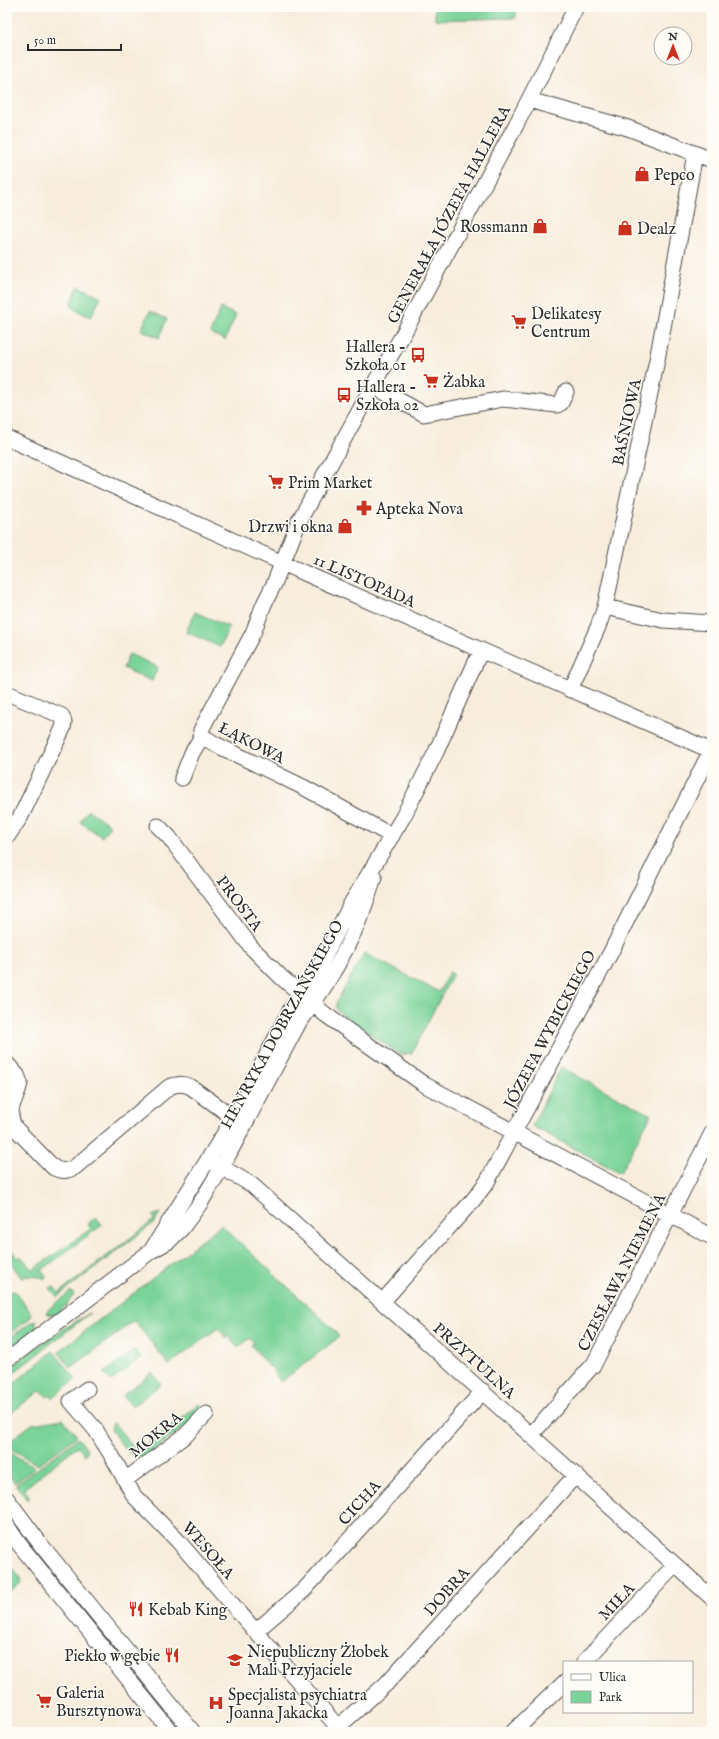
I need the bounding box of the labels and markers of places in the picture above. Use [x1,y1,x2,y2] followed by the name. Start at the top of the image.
[633,165,651,183] shop icon: Pepco
[654,166,695,186] place label: Pepco
[531,217,549,235] shop icon: Rossmann
[460,218,528,238] place label: Rossmann
[616,219,634,237] shop icon: Dealz
[637,220,676,240] place label: Dealz
[531,305,602,343] place label: Delikatesy Centrum
[510,313,528,331] supermarket icon: Delikatesy Centrum
[345,338,406,376] place label: Hallera - Szkoła 01
[409,346,427,364] bus stop icon: Hallera - Szkoła 01
[443,371,485,393] place label: Żabka
[422,372,440,390] supermarket icon: Żabka
[356,378,419,416] place label: Hallera - Szkoła 02
[335,386,353,404] bus stop icon: Hallera - Szkoła 02
[267,473,285,491] supermarket icon: Prim Market
[288,474,373,494] place label: Prim Market
[355,499,373,517] pharmacy icon: Apteka Nova
[375,500,463,520] place label: Apteka Nova
[336,517,354,535] shop icon: Drzwi i okna
[248,518,333,538] place label: Drzwi i okna
[127,1600,145,1618] restaurant icon: Kebab King
[148,1601,228,1621] place label: Kebab King
[247,1641,389,1681] place label: Niepubliczny Żłobek Mali Przyjaciele
[163,1646,181,1664] restaurant icon: Piekło w gębie
[64,1647,160,1667] place label: Piekło w gębie
[226,1651,244,1669] school or university icon: Niepubliczny Żłobek Mali Przyjaciele
[56,1684,142,1722] place label: Galeria Bursztynowa
[226,1686,367,1724] place label: Specjalista psychiatra Joanna Jakacka
[35,1692,53,1710] supermarket icon: Galeria Bursztynowa
[207,1694,225,1712] hospital icon: Specjalista psychiatra Joanna Jakacka

